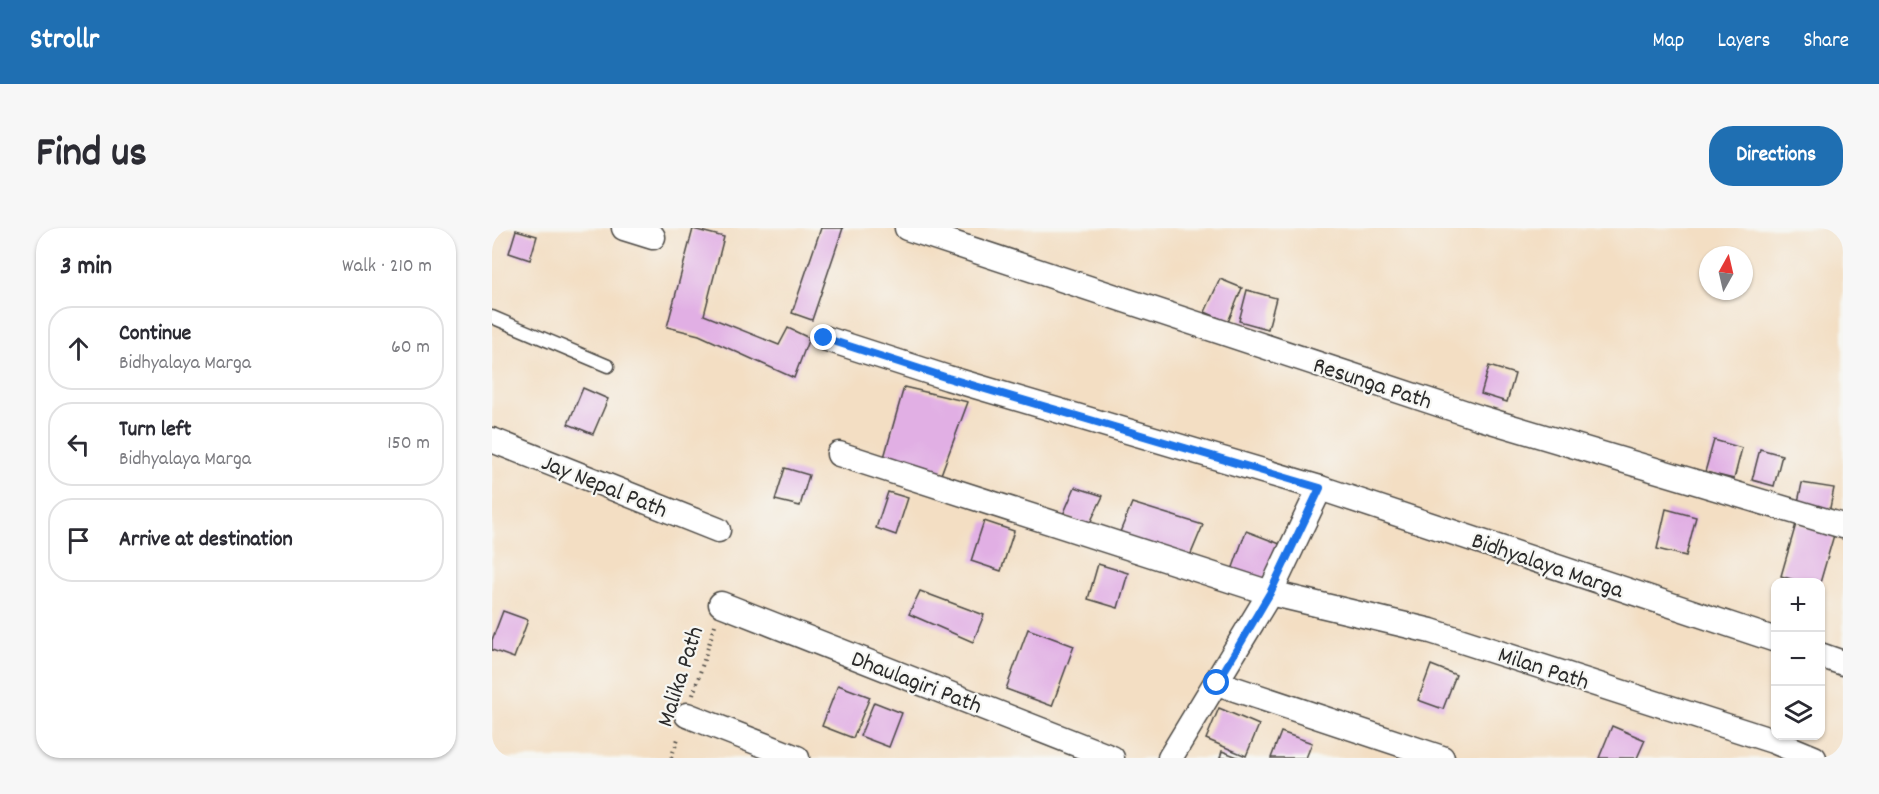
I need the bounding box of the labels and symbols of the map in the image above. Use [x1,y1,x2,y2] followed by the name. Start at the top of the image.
[1699,246,1753,300] north arrow
[810,324,836,350] route end
[1308,350,1436,420] street label: Resunga Path
[536,447,672,528] street label: Jay Nepal Path
[1467,525,1628,609] street label: Bidhyalaya Marga
[650,622,714,732] street label: Malika Path
[1493,639,1593,701] street label: Milan Path
[846,643,986,724] street label: Dhaulagiri Path
[1203,669,1229,695] route start

